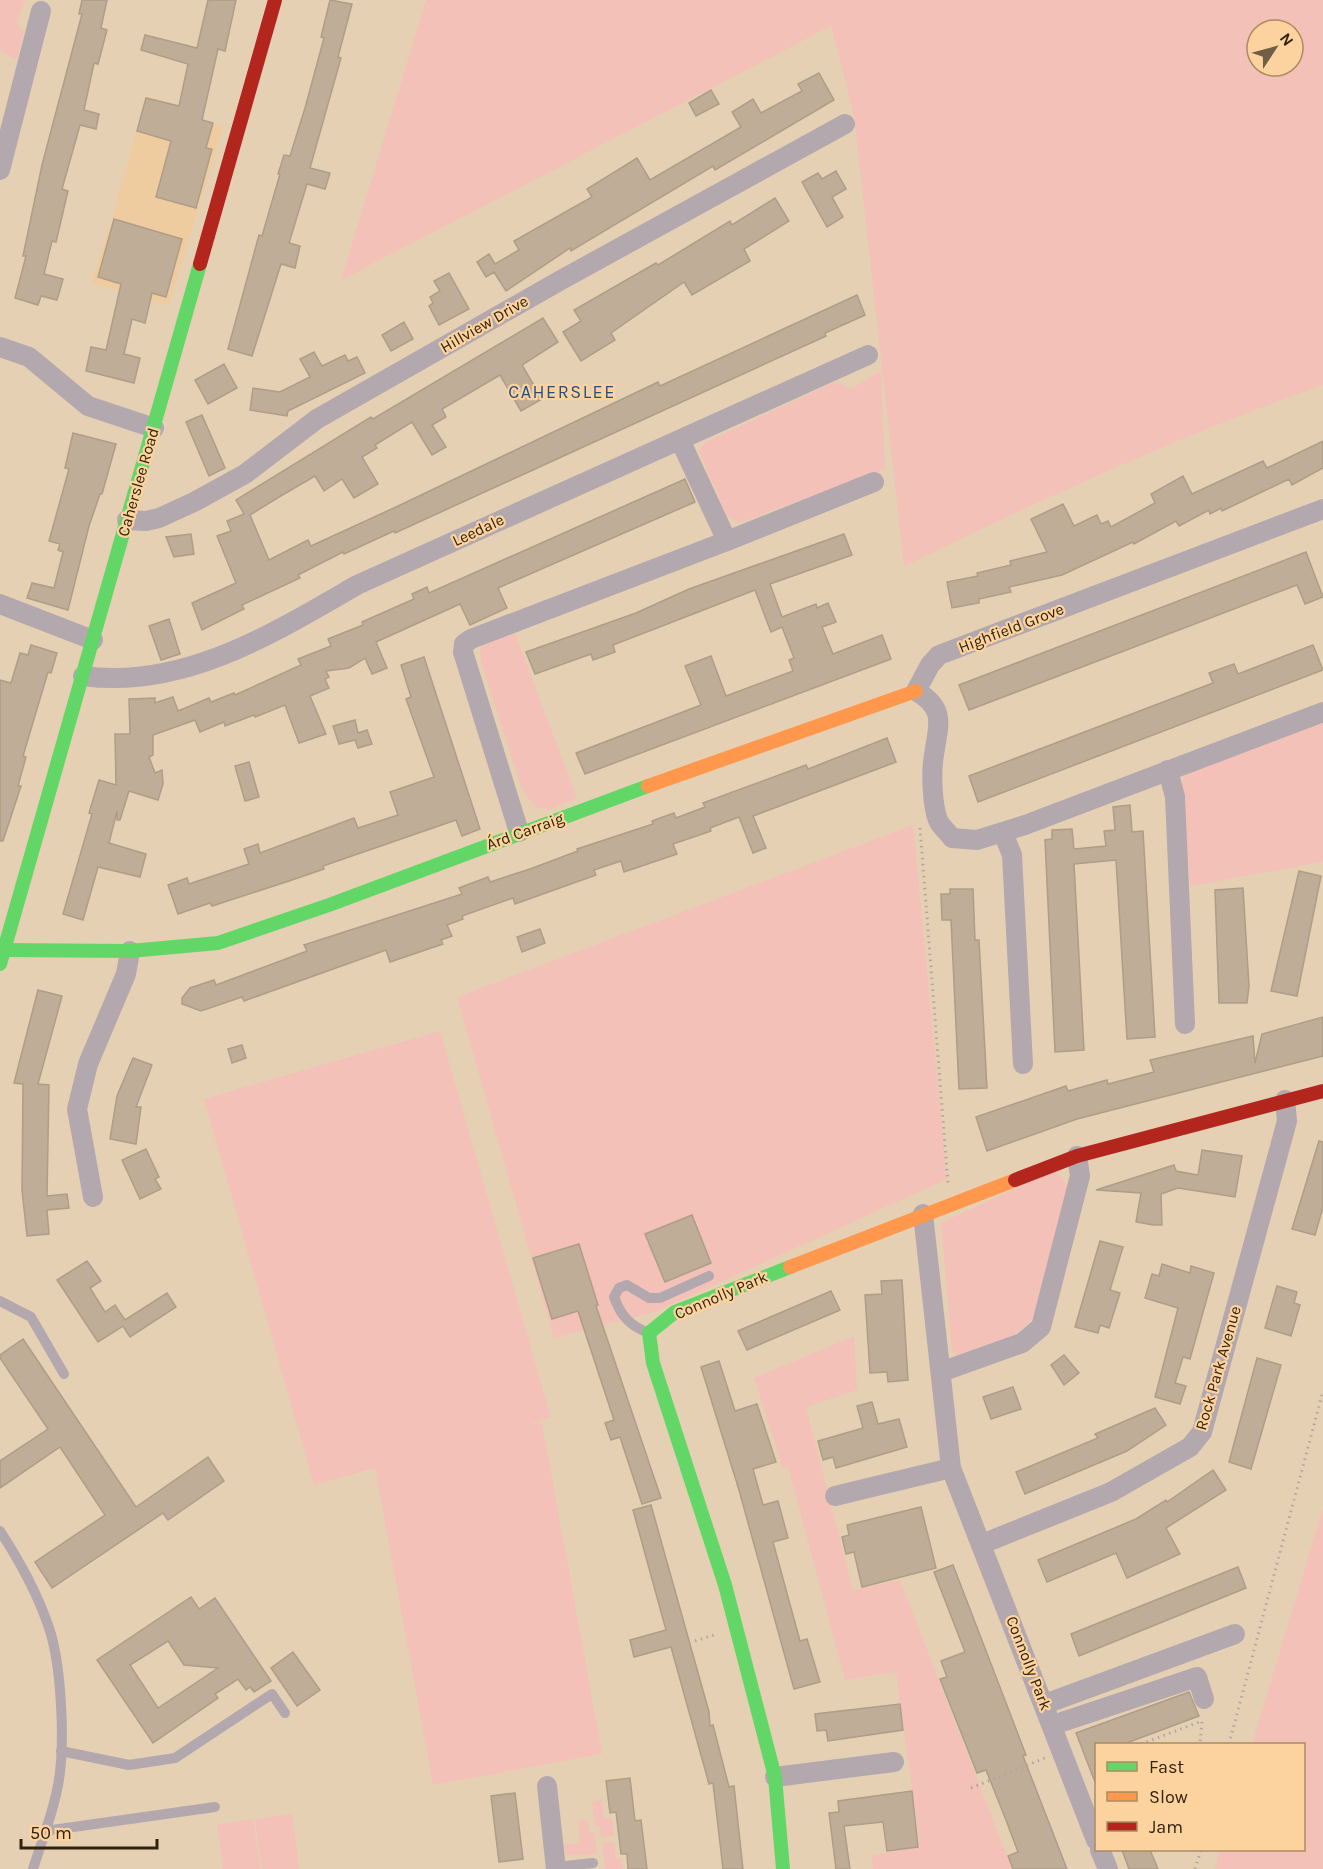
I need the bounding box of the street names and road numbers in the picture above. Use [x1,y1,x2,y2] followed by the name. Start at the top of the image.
[437,291,531,357] street label: Hillview Drive
[113,425,163,539] street label: Caherslee Road
[449,510,507,550] street label: Leedale
[956,599,1066,657] street label: Highfield Grove
[484,808,566,854] street label: Árd Carraig
[672,1267,770,1323] street label: Connolly Park
[1191,1304,1245,1432] street label: Rock Park Avenue
[1002,1613,1056,1713] street label: Connolly Park

